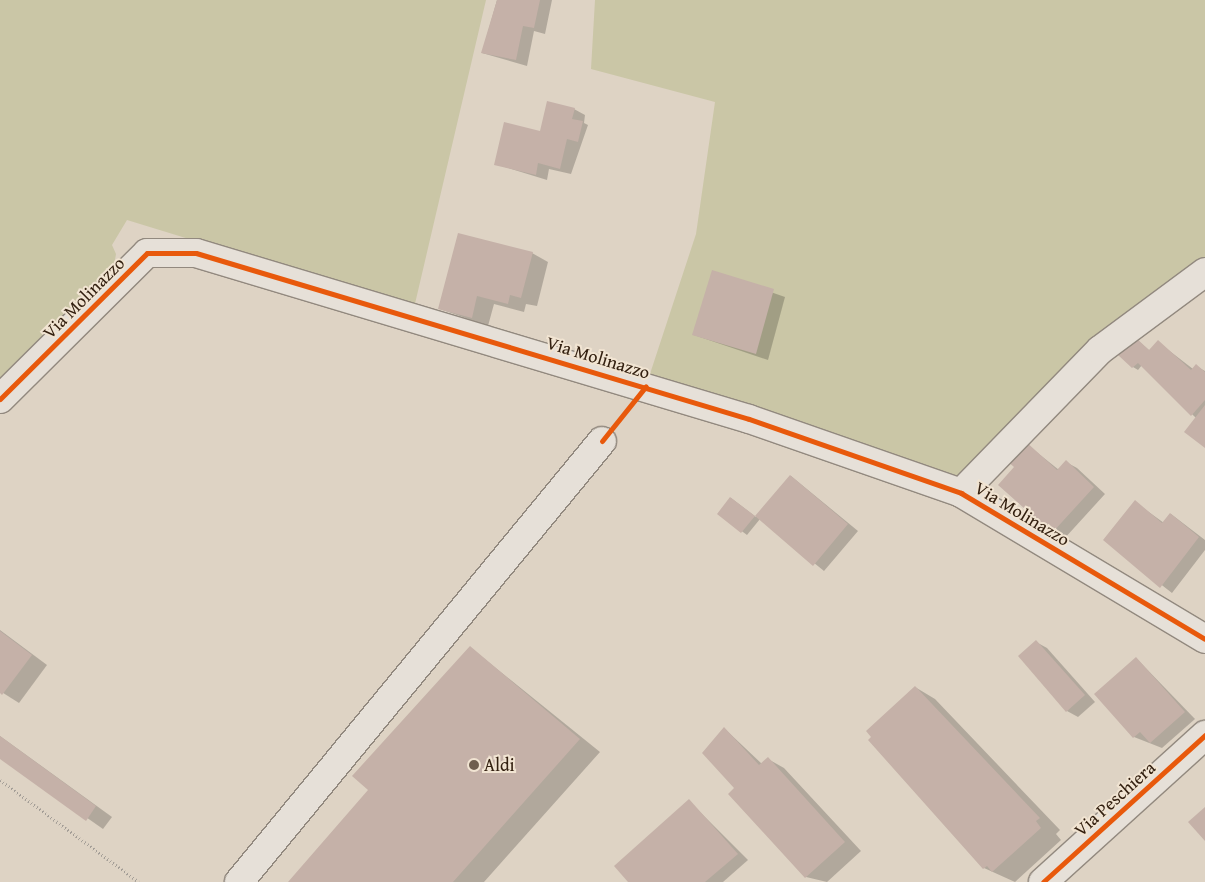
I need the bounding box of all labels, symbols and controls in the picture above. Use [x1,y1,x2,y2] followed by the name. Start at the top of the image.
[39,253,129,343] street label: Via Molinazzo
[544,332,652,384] street label: Via Molinazzo
[971,477,1073,551] street label: Via Molinazzo
[484,754,515,776] place label: Aldi
[1070,757,1160,841] street label: Via Peschiera
[468,759,480,771] marker: Aldi

